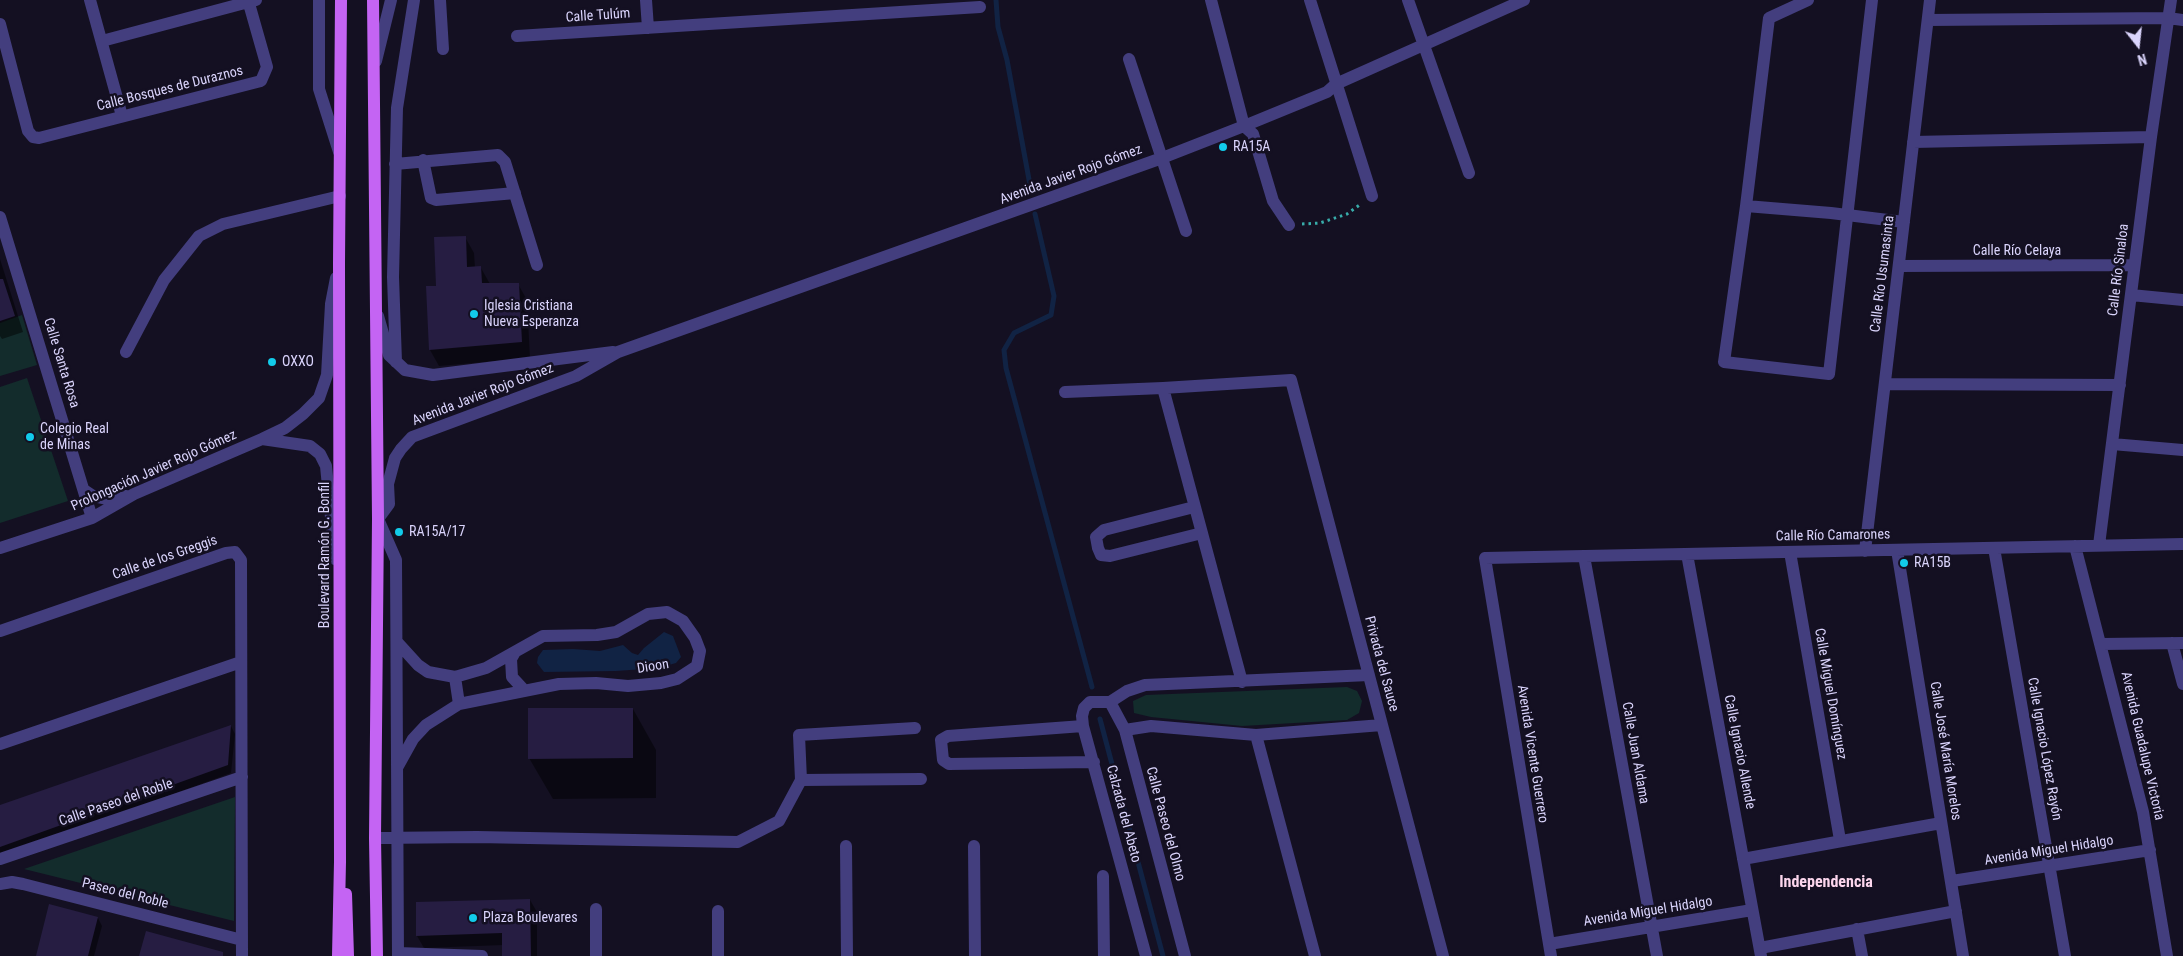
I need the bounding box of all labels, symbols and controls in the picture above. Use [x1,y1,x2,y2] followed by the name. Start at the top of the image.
[565,5,631,27] street label: Calle Tulúm
[2113,20,2163,70] north arrow
[2136,51,2148,68] text: N
[95,63,245,115] street label: Calle Bosques de Duraznos
[1233,139,1270,155] place label: RA15A
[998,141,1144,209] street label: Avenida Javier Rojo Gómez
[1217,141,1229,153] marker: RA15A
[1868,215,1898,333] street label: Calle Río Usumasinta
[2105,223,2133,317] street label: Calle Río Sinaloa
[1973,243,2061,259] street label: Calle Río Celaya
[484,298,579,331] place label: Iglesia Cristiana Nueva Esperanza
[468,308,480,320] marker: Iglesia Cristiana Nueva Esperanza
[39,316,83,410] street label: Calle Santa Rosa
[282,354,314,370] place label: OXXO
[266,356,278,368] marker: OXXO
[410,360,556,430] street label: Avenida Javier Rojo Gómez
[40,421,109,454] place label: Colegio Real de Minas
[69,427,239,515] street label: Prolongación Javier Rojo Gómez
[24,431,36,443] marker: Colegio Real de Minas
[317,482,333,628] street label: Boulevard Ramón G. Bonfil
[409,524,465,540] place label: RA15A/17
[393,526,405,538] marker: RA15A/17
[1776,527,1890,545] street label: Calle Río Camarones
[110,532,220,584] street label: Calle de los Greggis
[1914,555,1951,571] place label: RA15B
[1898,557,1910,569] marker: RA15B
[1360,614,1402,714] street label: Privada del Sauce
[1810,627,1850,761] street label: Calle Miguel Domínguez
[636,656,670,678] street label: Dioon
[2117,670,2167,822] street label: Avenida Guadalupe Victoria
[2023,676,2065,822] street label: Calle Ignacio López Rayón
[1926,680,1964,822] street label: Calle José María Morelos
[1513,684,1551,824] street label: Avenida Vicente Guerrero
[1720,693,1758,811] street label: Calle Ignacio Allende
[1618,701,1652,805] street label: Calle Juan Aldama
[1102,763,1144,865] street label: Calzada del Abeto
[1142,765,1188,883] street label: Calle Paseo del Olmo
[57,776,175,830] street label: Calle Paseo del Roble
[1983,833,2115,869] street label: Avenida Miguel Hidalgo
[1779,873,1873,893] district label: Independencia
[80,875,170,913] street label: Paseo del Roble
[1582,894,1714,930] street label: Avenida Miguel Hidalgo
[483,910,578,926] place label: Plaza Boulevares
[467,912,479,924] marker: Plaza Boulevares

